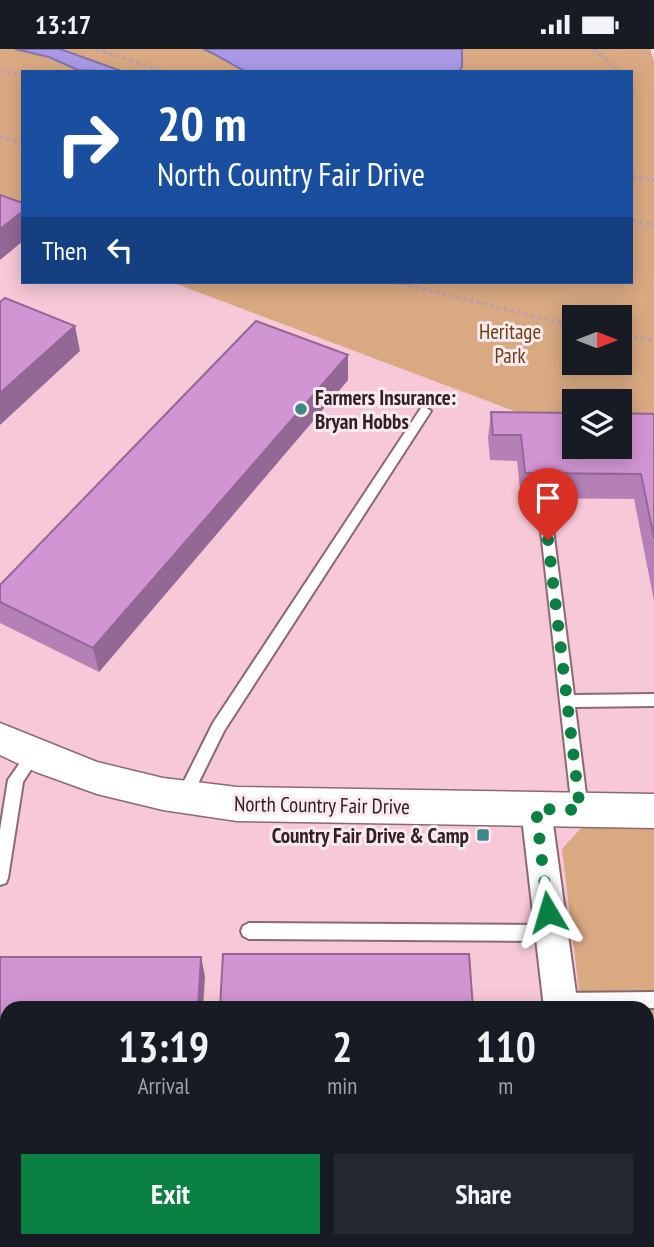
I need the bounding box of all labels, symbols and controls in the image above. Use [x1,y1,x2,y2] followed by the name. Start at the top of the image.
[35,8,91,41] text: 13:17
[157,91,246,155] text: 20 m
[42,98,133,189] icon: right
[157,153,425,195] text: North Country Fair Drive
[101,231,139,269] icon: left
[42,234,87,267] text: Then
[562,305,632,375] north arrow
[562,305,632,459] map controls
[479,318,541,369] park label: Heritage Park
[315,384,456,435] place label: Farmers Insurance: Bryan Hobbs
[562,389,632,459] button: layers
[293,401,309,417] marker: Farmers Insurance: Bryan Hobbs
[518,468,578,540] pin
[529,479,567,517] icon: arrive
[234,790,410,820] street label: North Country Fair Drive
[272,822,469,849] place label: Country Fair Drive & Camp
[475,827,491,843] marker: Country Fair Drive & Camp
[511,875,585,949] position arrow
[118,1019,209,1074] text: 13:19
[332,1019,352,1074] text: 2
[476,1019,536,1074] text: 110
[138,1071,190,1100] text: Arrival
[327,1071,357,1100] text: min
[498,1071,513,1100] text: m
[21,1154,320,1234] button: Exit
[334,1154,633,1234] button: Share

